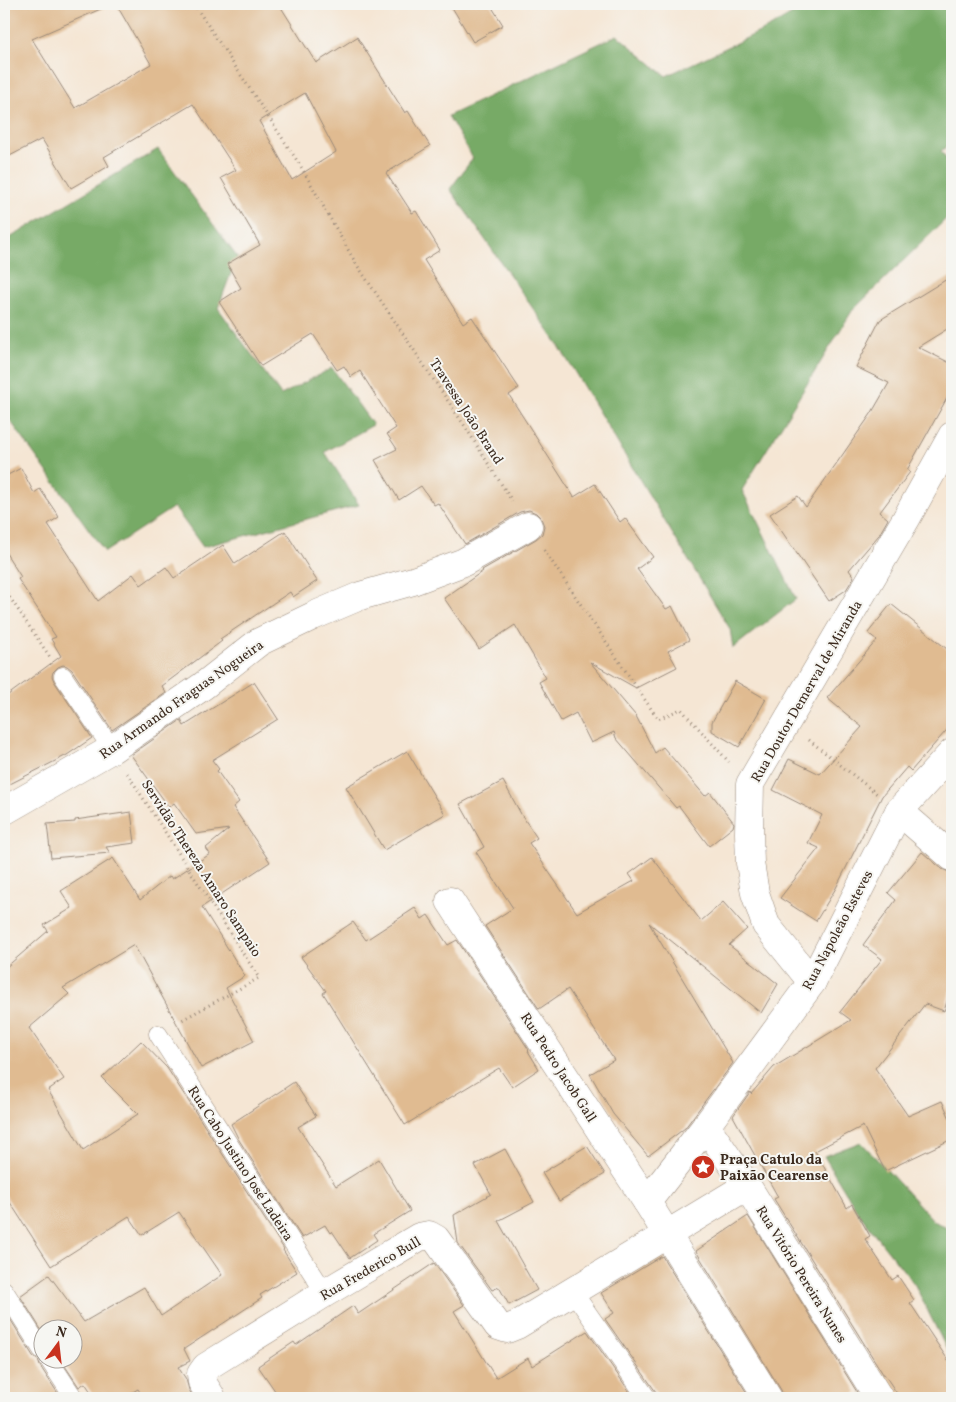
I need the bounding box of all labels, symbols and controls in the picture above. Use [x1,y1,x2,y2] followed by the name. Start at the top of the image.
[424,355,507,469] street label: Travessa João Brand
[747,597,867,786] street label: Rua Doutor Demerval de Miranda
[96,636,268,764] street label: Rua Armando Fraguas Nogueira
[136,777,265,961] street label: Servidão Thereza Amaro Sampaio
[799,867,878,994] street label: Rua Napoleão Esteves
[515,1009,600,1126] street label: Rua Pedro Jacob Gall
[182,1083,297,1245] street label: Rua Cabo Justino José Ladeira
[720,1151,828,1186] place label: Praça Catulo da Paixão Cearense
[690,1154,716,1180] place icon: Praça Catulo da Paixão Cearense
[751,1203,851,1347] street label: Rua Vitório Pereira Nunes
[317,1233,425,1306] street label: Rua Frederico Bull
[32,1320,82,1370] north arrow
[54,1322,68,1343] text: N

